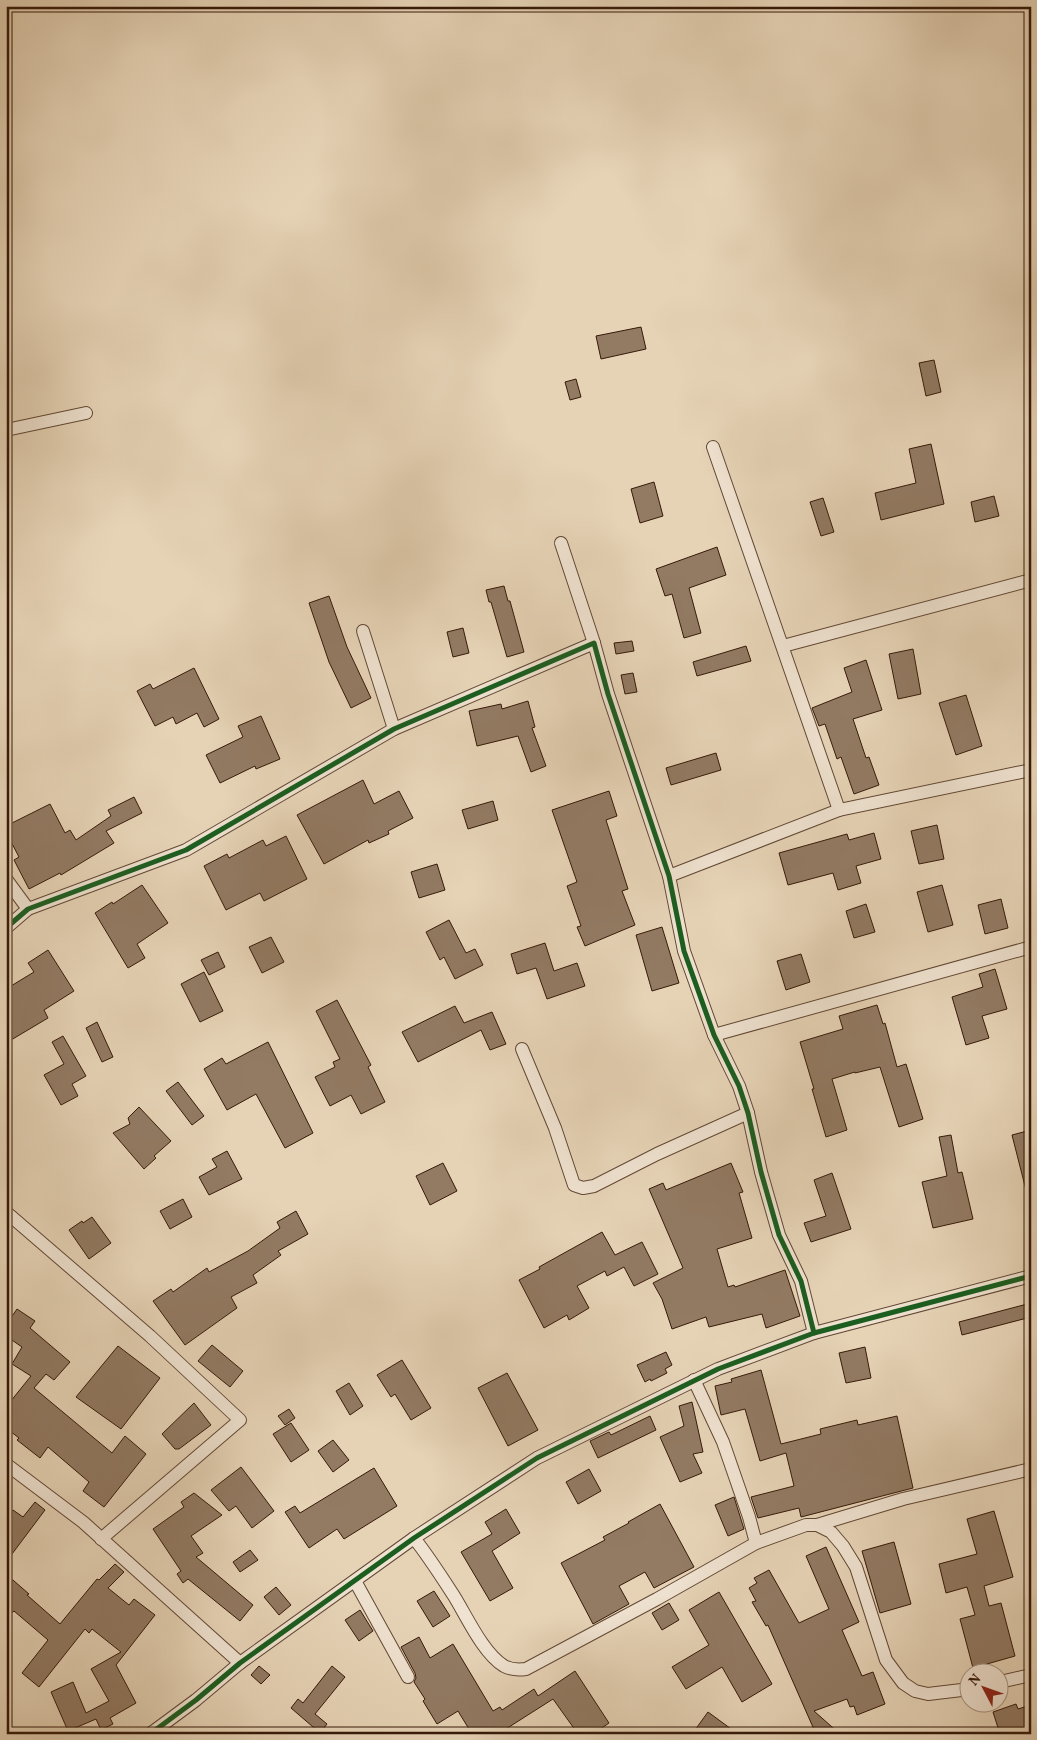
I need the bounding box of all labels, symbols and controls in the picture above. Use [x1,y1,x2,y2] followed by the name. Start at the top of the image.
[960,1662,1010,1712] north arrow
[965,1670,986,1691] text: N

